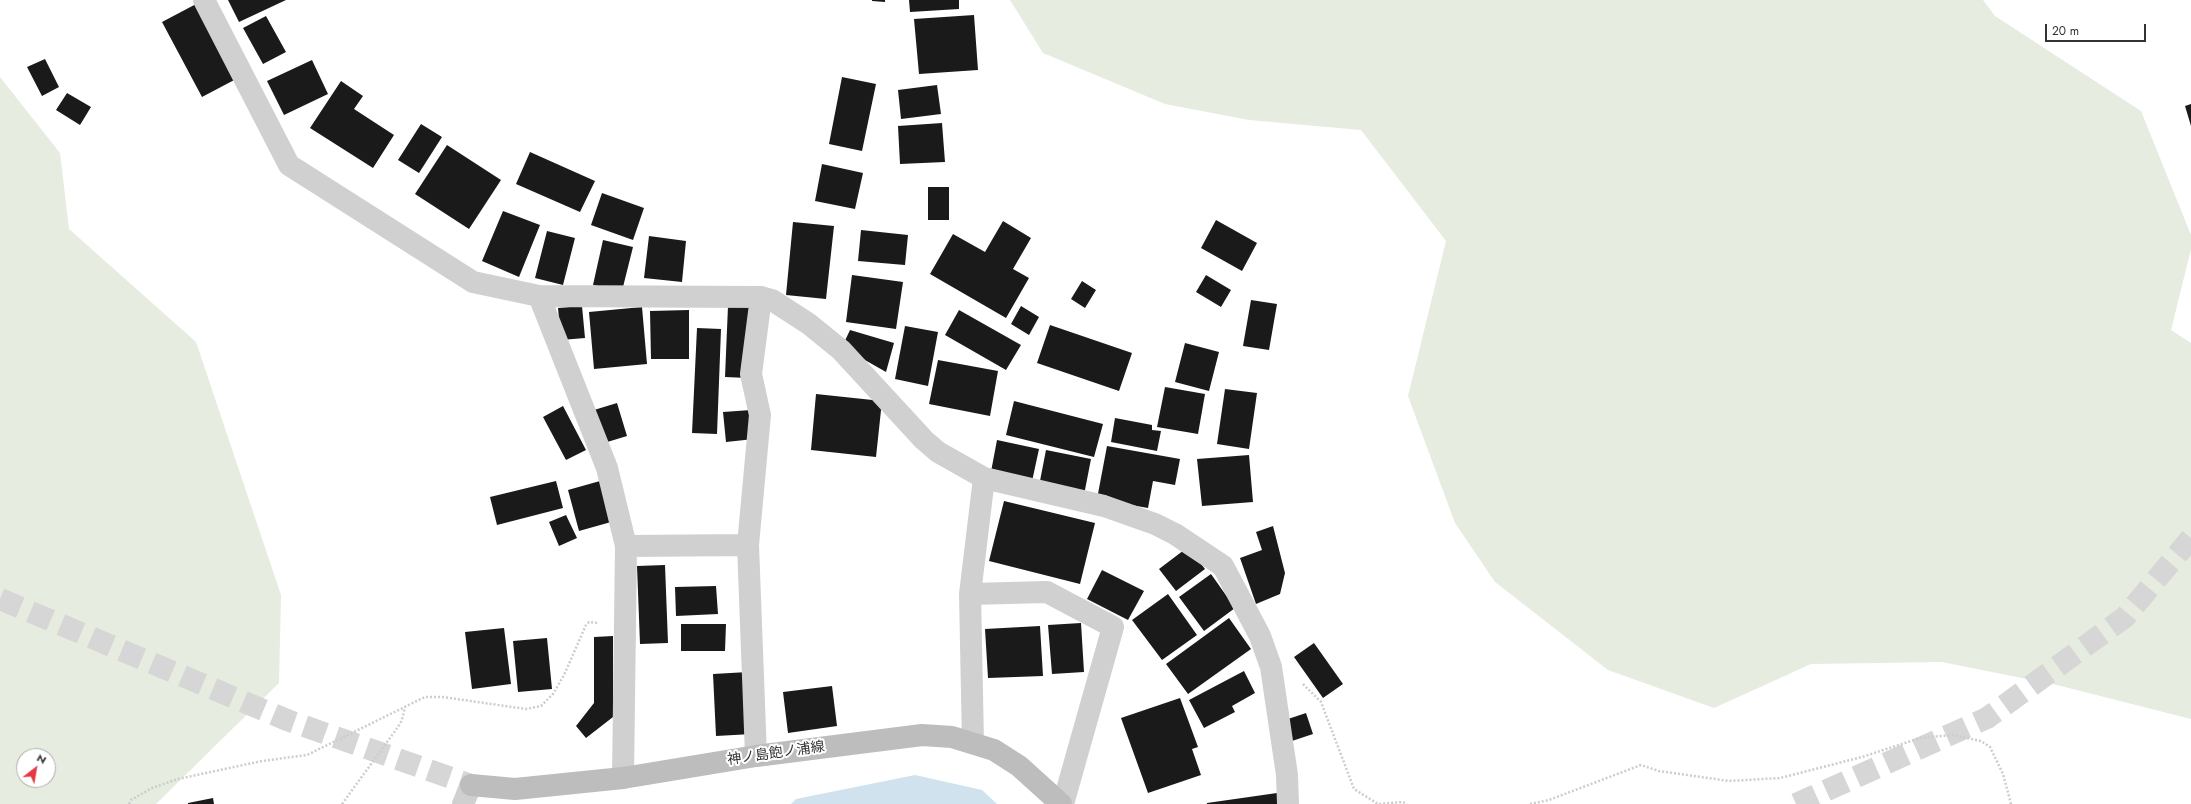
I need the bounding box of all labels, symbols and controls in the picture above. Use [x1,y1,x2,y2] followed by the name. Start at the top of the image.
[2047,16,2148,42] scale bar
[2052,22,2079,40] text: 20 m
[726,739,826,769] street label: 神ノ島飽ノ浦線
[16,748,56,788] north arrow
[34,749,50,768] text: N

